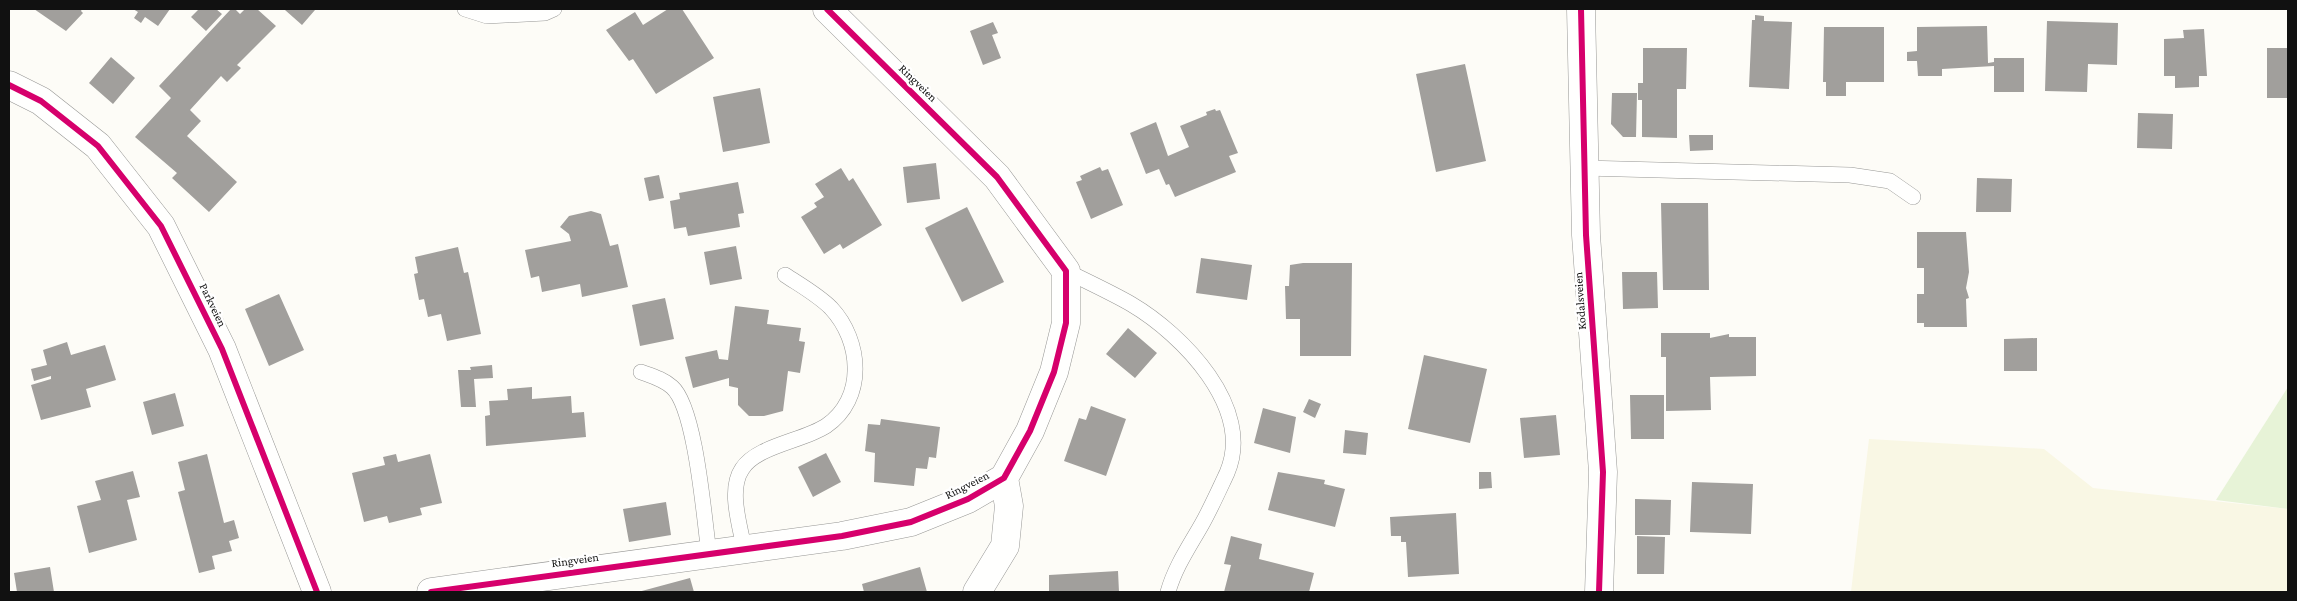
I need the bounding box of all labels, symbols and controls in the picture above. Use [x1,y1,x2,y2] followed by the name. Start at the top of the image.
[896,61,940,105] street label: Ringveien
[1571,271,1589,330] street label: Kodalsveien
[196,281,230,330] street label: Parkveien
[943,468,992,502] street label: Ringveien
[550,550,600,570] street label: Ringveien

